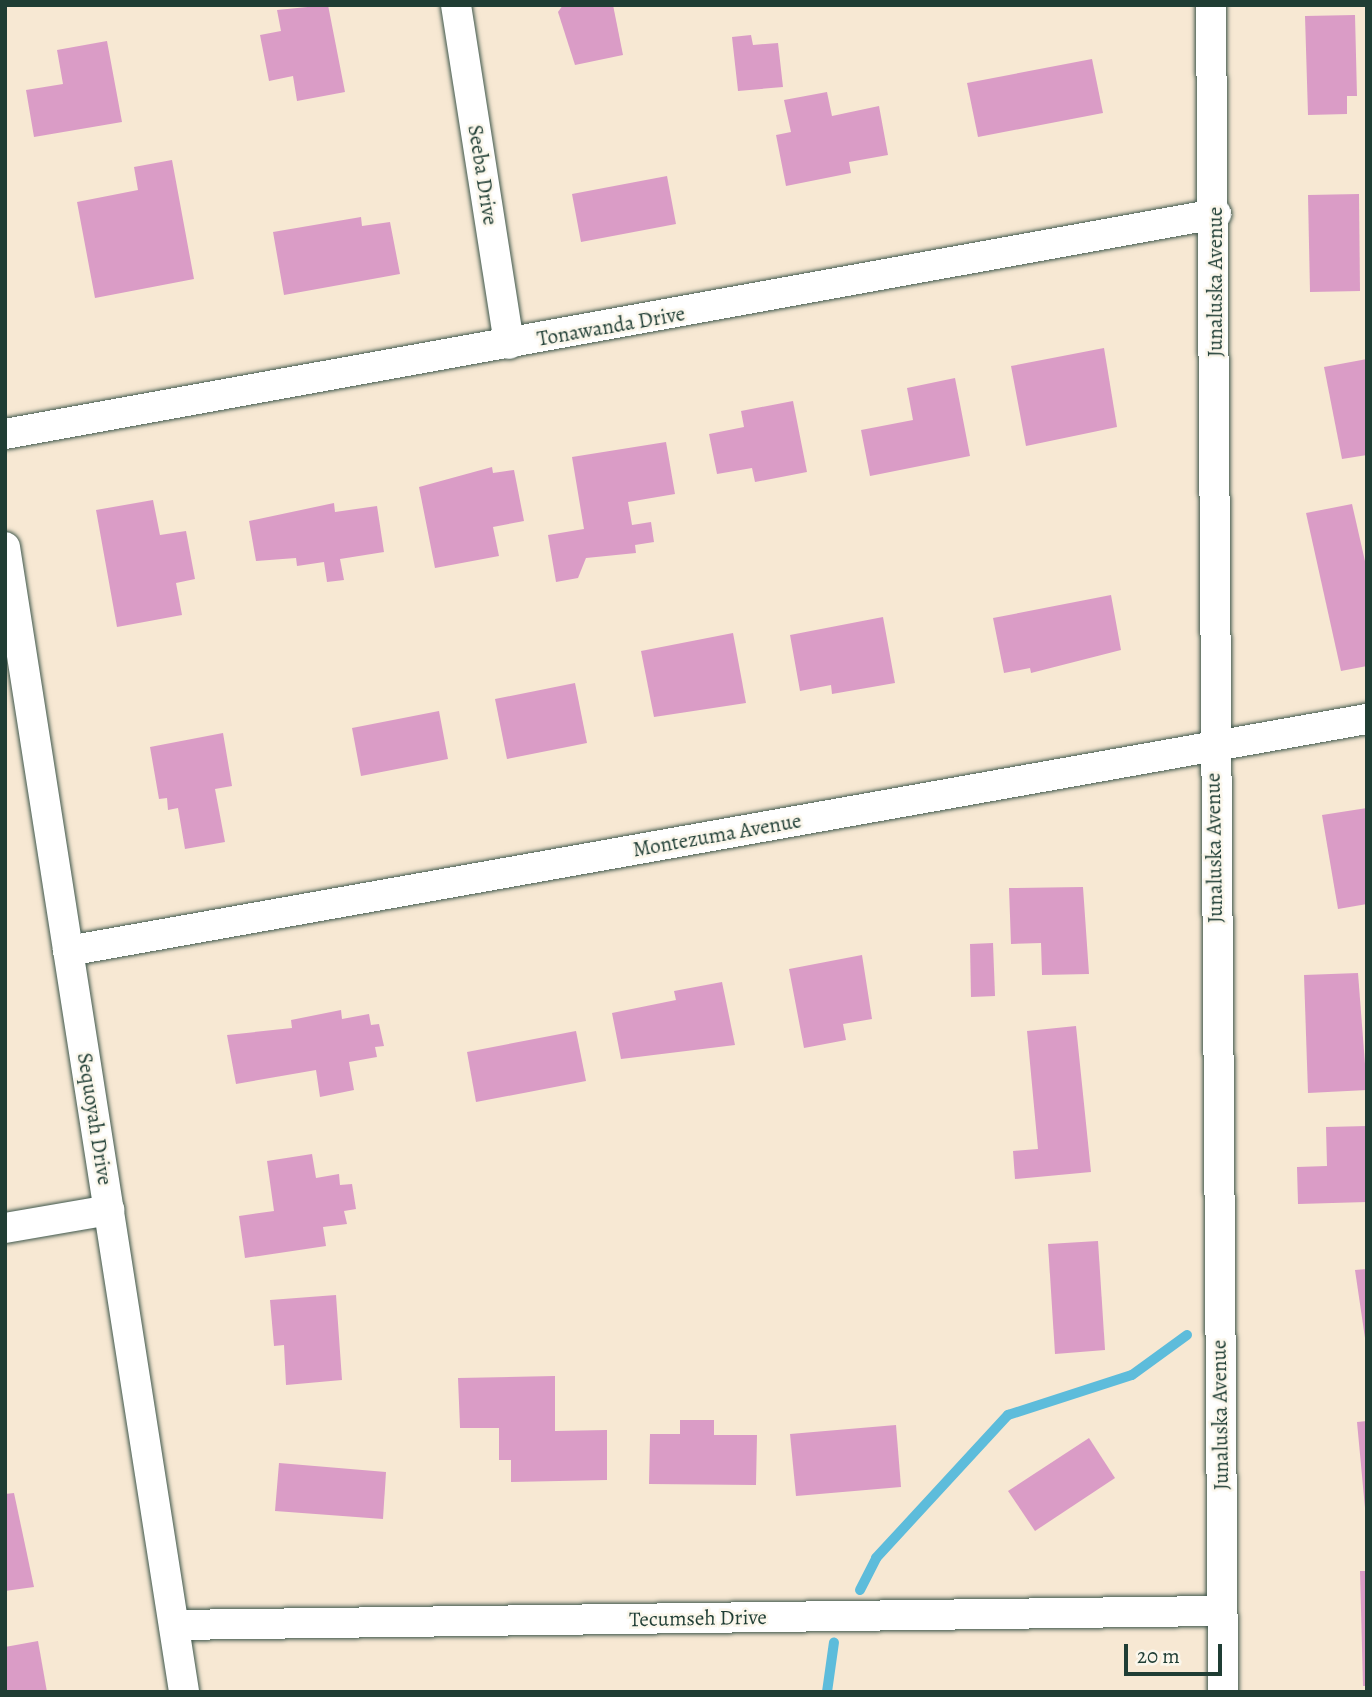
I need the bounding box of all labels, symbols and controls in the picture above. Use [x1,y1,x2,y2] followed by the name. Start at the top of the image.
[463,123,503,227] street label: Seeba Drive
[1202,207,1228,357] street label: Junaluska Avenue
[535,301,687,351] street label: Tonawanda Drive
[1200,773,1228,923] street label: Junaluska Avenue
[631,808,803,862] street label: Montezuma Avenue
[72,1051,118,1187] street label: Sequoyah Drive
[1206,1340,1234,1490] street label: Junaluska Avenue
[629,1604,767,1632] street label: Tecumseh Drive
[1127,1630,1225,1674] scale bar
[1137,1642,1180,1670] text: 20 m

